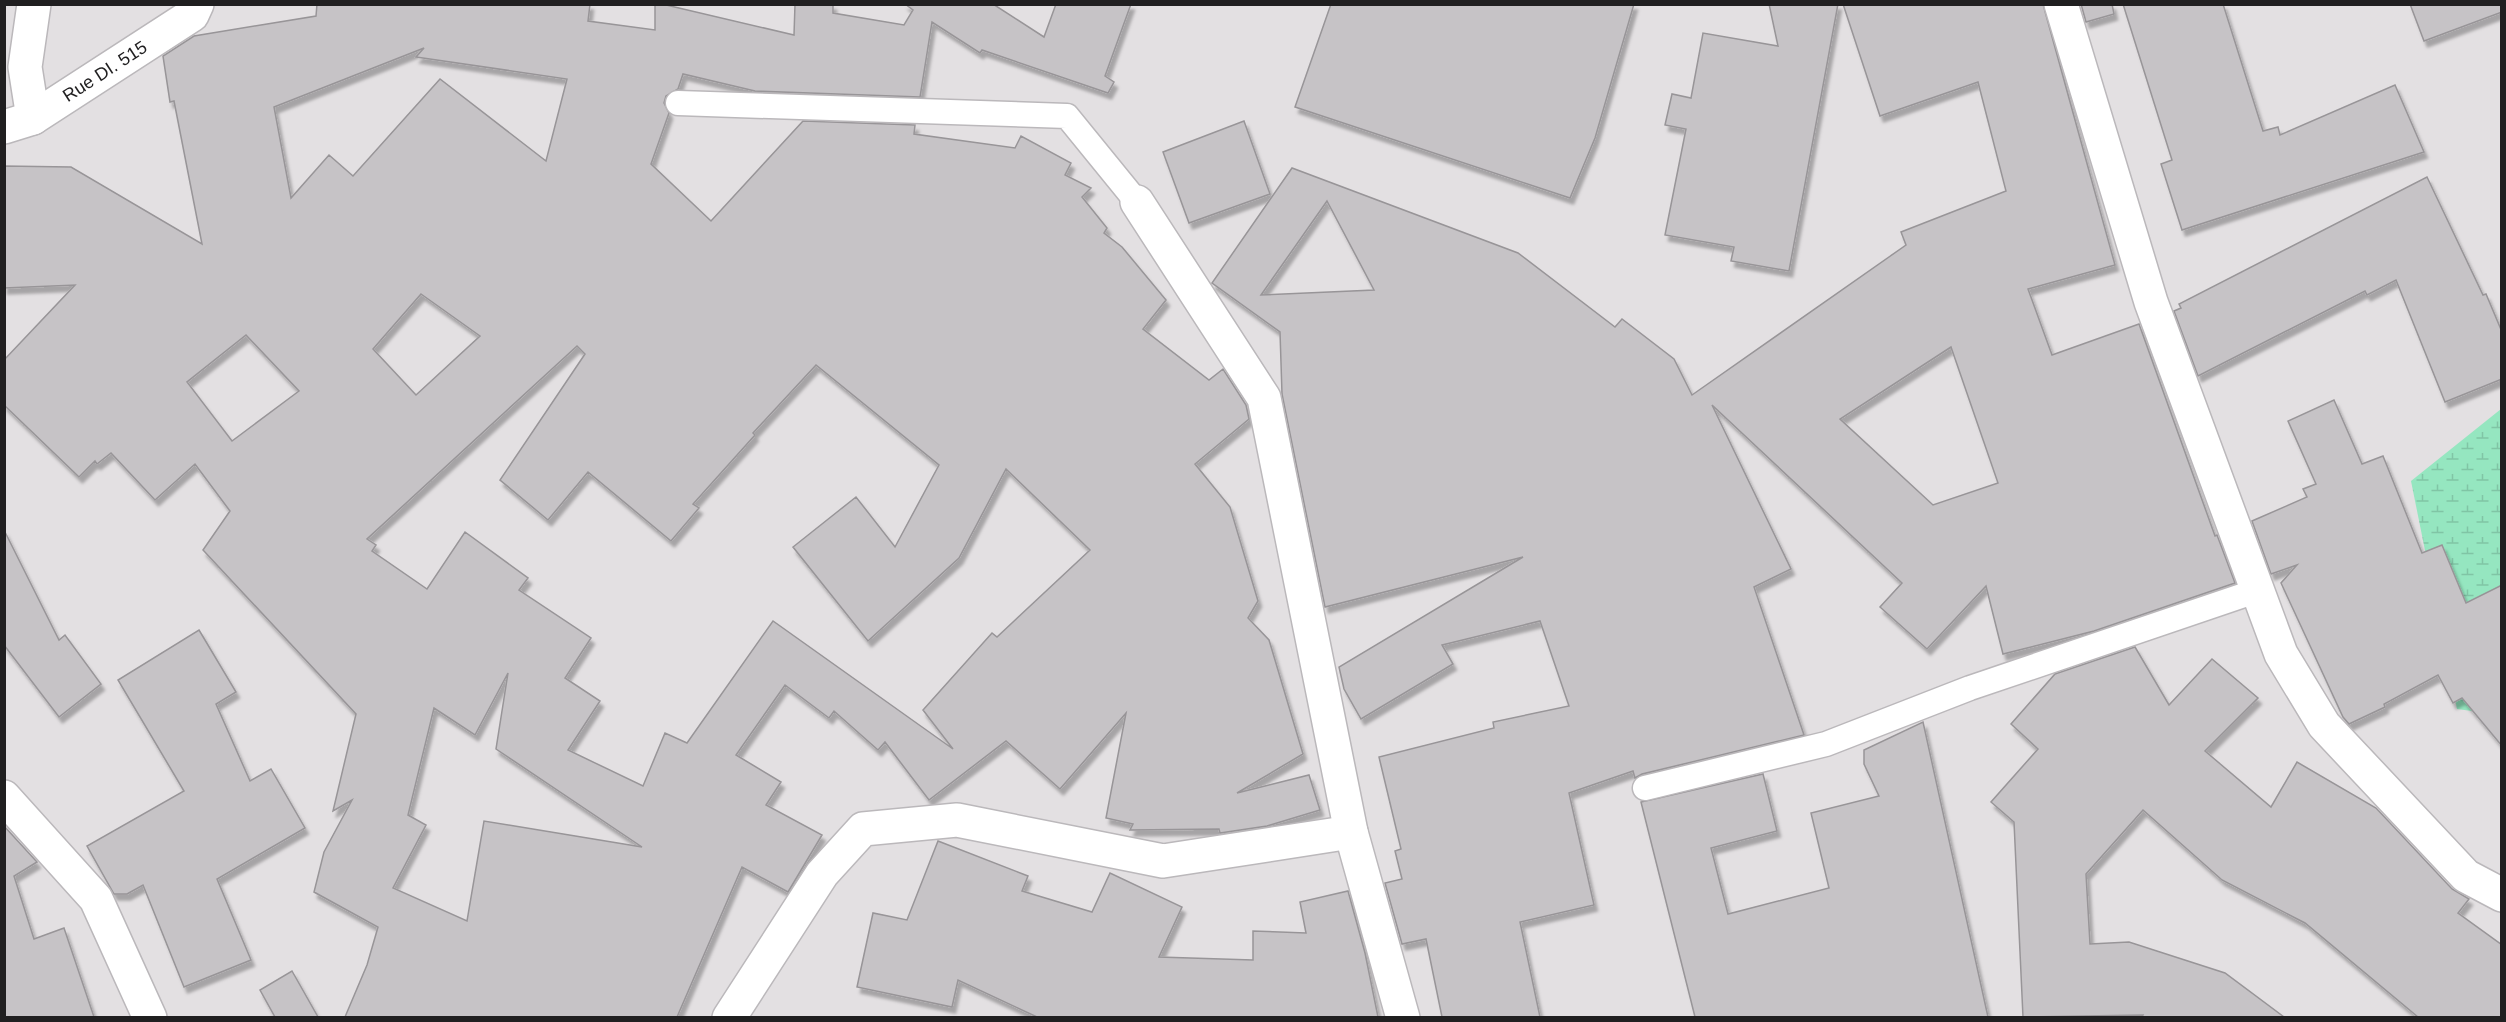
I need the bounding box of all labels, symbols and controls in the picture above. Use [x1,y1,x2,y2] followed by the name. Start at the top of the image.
[59,37,151,106] street label: Rue DI. 515

